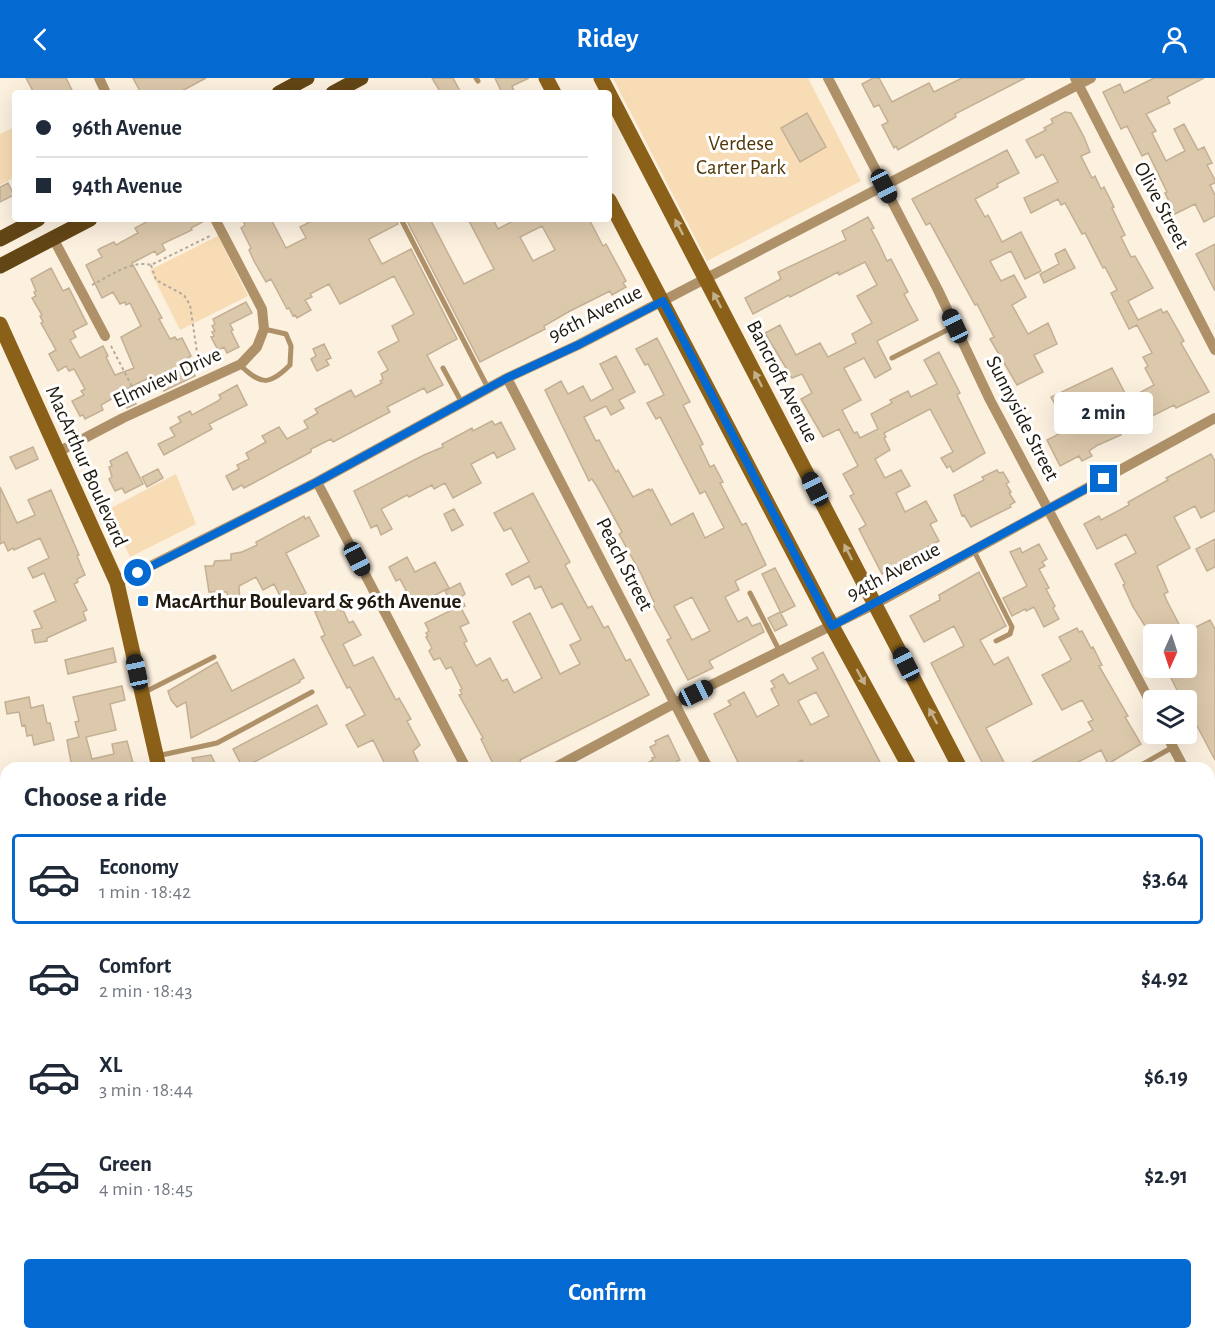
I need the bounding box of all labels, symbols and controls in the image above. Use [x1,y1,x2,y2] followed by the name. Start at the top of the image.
[24,23,57,56] icon: back
[1158,23,1191,56] icon: person
[577,25,639,52] text: Ridey
[72,117,182,139] text: 96th Avenue
[696,133,786,178] park label: Verdese Carter Park
[1130,158,1193,252] street label: Olive Street
[868,166,900,206] car
[72,175,182,197] text: 94th Avenue
[674,218,684,235] one-way arrow
[545,281,645,346] street label: 96th Avenue
[712,291,722,308] one-way arrow
[939,306,971,346] car
[743,317,822,446] street label: Bancroft Avenue
[110,343,225,412] street label: Elmview Drive
[982,353,1063,484] street label: Sunnyside Street
[753,370,763,387] one-way arrow
[42,383,132,550] street label: MacArthur Boulevard
[1054,392,1154,434] callout: 2 min
[1081,403,1126,423] text: 2 min
[1090,465,1117,492] route end
[799,469,831,509] car
[592,514,657,614] street label: Peach Street
[843,538,943,605] street label: 94th Avenue
[341,539,373,579] car
[843,543,853,560] one-way arrow
[124,559,151,586] route start
[155,591,462,612] place label: MacArthur Boulevard & 96th Avenue
[136,594,150,608] marker: MacArthur Boulevard & 96th Avenue
[1143,624,1197,678] north arrow
[1143,624,1197,744] map controls
[890,644,922,684] car
[124,653,150,691] car
[855,669,866,685] one-way arrow
[676,677,716,709] car
[1143,690,1197,744] button: layers
[929,707,939,725] one-way arrow
[24,784,167,811] text: Choose a ride
[27,852,81,906] icon: car
[99,856,179,878] text: Economy
[1142,868,1188,890] text: $3.64
[99,882,191,902] text: 1 min · 18:42
[27,951,81,1005] icon: car
[99,955,171,977] text: Comfort
[1141,967,1188,989] text: $4.92
[99,981,193,1001] text: 2 min · 18:43
[27,1050,81,1104] icon: car
[99,1054,122,1076] text: XL
[1144,1066,1188,1088] text: $6.19
[99,1080,193,1100] text: 3 min · 18:44
[27,1149,81,1203] icon: car
[99,1153,152,1175] text: Green
[1144,1165,1188,1187] text: $2.91
[99,1179,193,1199] text: 4 min · 18:45
[24,1259,1191,1328] button: Confirm

